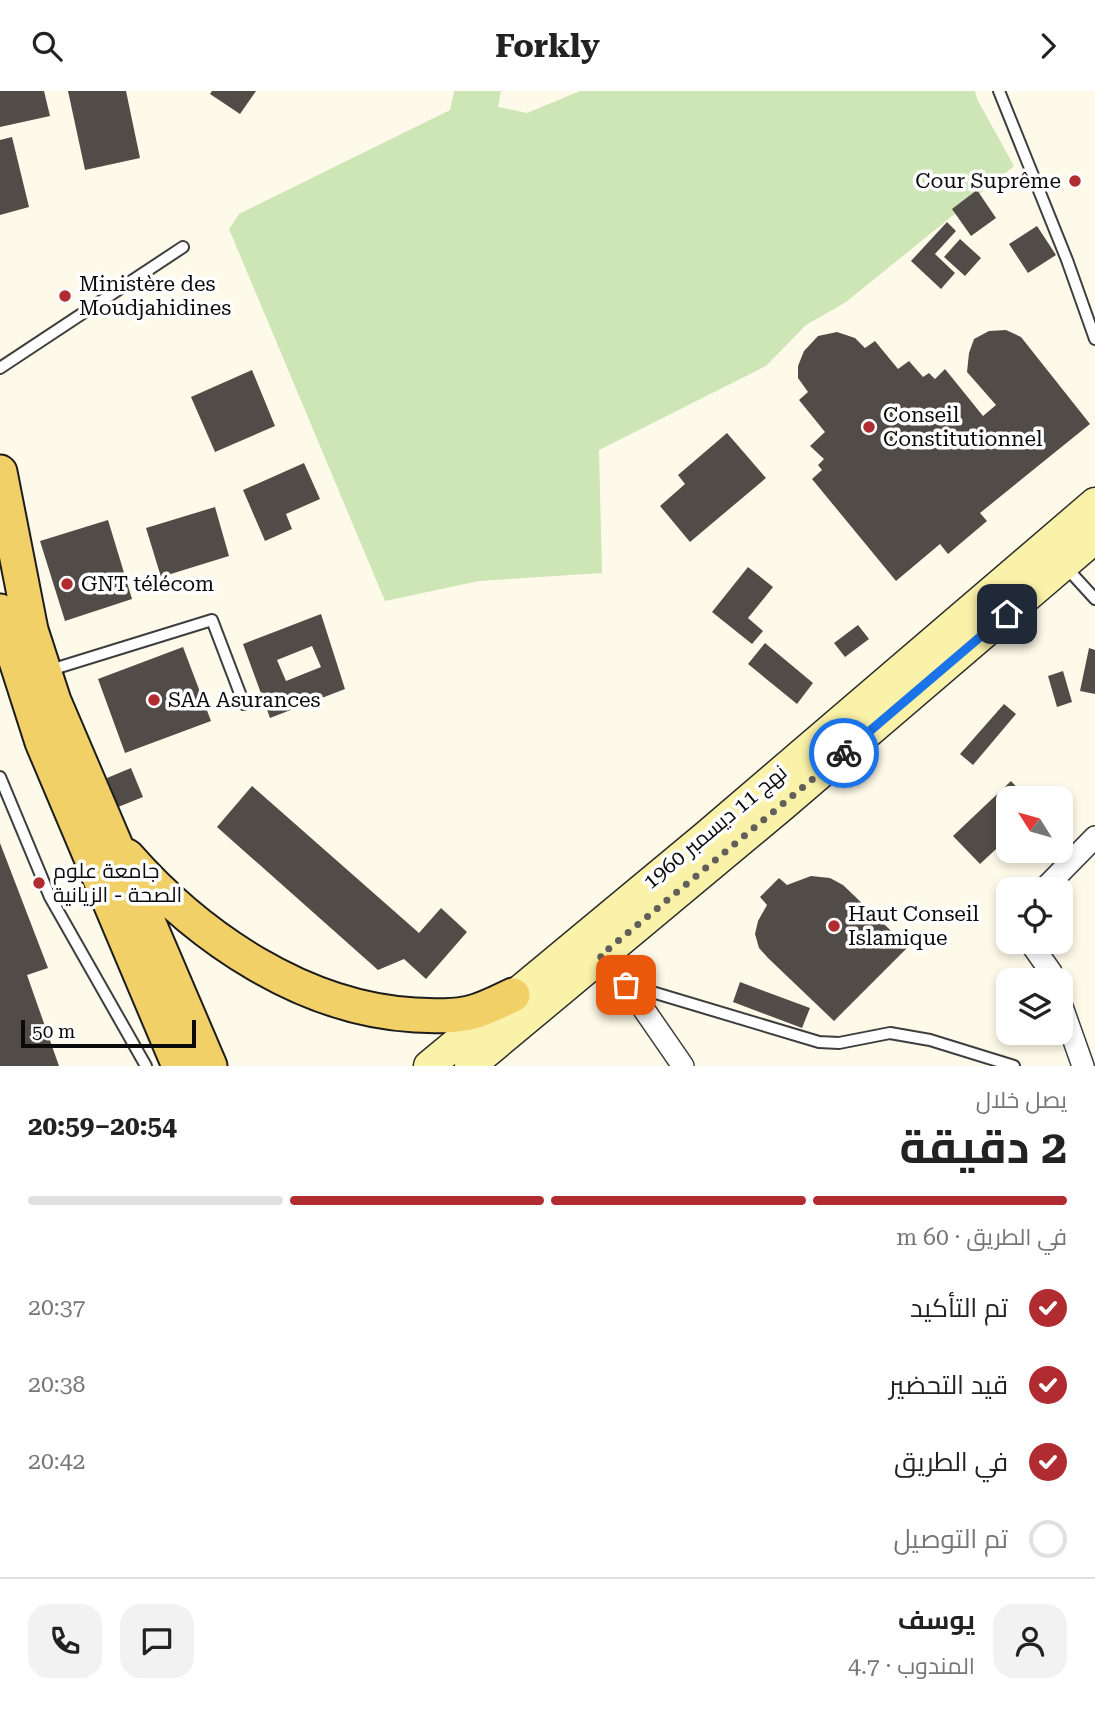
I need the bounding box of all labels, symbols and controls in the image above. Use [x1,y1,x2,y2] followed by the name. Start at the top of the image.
[28,27,66,65] icon: search
[495,27,600,65] text: Forkly
[1029,27,1067,65] icon: forward
[915,169,1061,193] place label: Cour Suprême
[1067,173,1083,189] marker: Cour Suprême
[79,272,231,320] place label: Ministère des Moudjahidines
[57,288,73,304] marker: Ministère des Moudjahidines
[883,403,1043,451] place label: Conseil Constitutionnel
[861,419,877,435] marker: Conseil Constitutionnel
[81,572,214,596] place label: GNT télécom
[59,576,75,592] marker: GNT télécom
[977,584,1037,644] pin
[988,595,1026,633] icon: home
[168,688,321,712] place label: SAA Asurances
[146,692,162,708] marker: SAA Asurances
[809,718,879,788] courier
[825,734,863,772] icon: bike
[638,760,793,895] street label: نهج 11 ديسمبر 1960
[996,786,1073,863] north arrow
[996,786,1073,1045] map controls
[53,859,182,907] place label: جامعة علوم الصحة - الزيانية
[31,875,47,891] marker: جامعة علوم الصحة - الزيانية
[996,877,1073,954] button: locate
[848,902,980,950] place label: Haut Conseil Islamique
[826,918,842,934] marker: Haut Conseil Islamique
[596,955,656,1015] pin
[607,966,645,1004] icon: bag
[996,968,1073,1045] button: layers
[21,1017,196,1049] scale bar
[32,1020,75,1043] text: 50 m
[976,1087,1067,1114] text: يصل خلال
[28,1111,177,1141] text: 20:54–20:59
[900,1120,1067,1174] text: 2 دقيقة
[896,1224,1067,1251] text: في الطريق · 60 m
[1029,1289,1067,1327] icon: check
[910,1293,1008,1323] text: تم التأكيد
[28,1294,85,1321] text: 20:37
[1029,1366,1067,1404] icon: check
[889,1370,1008,1400] text: قيد التحضير
[28,1371,85,1398] text: 20:38
[1029,1443,1067,1481] icon: check
[894,1447,1008,1477] text: في الطريق
[28,1448,85,1475] text: 20:42
[893,1524,1008,1554] text: تم التوصيل
[28,1604,102,1678] button: phone
[120,1604,194,1678] button: chat
[993,1604,1067,1678] button: person
[898,1605,975,1635] text: يوسف
[848,1653,975,1680] text: المندوب · 4.7

